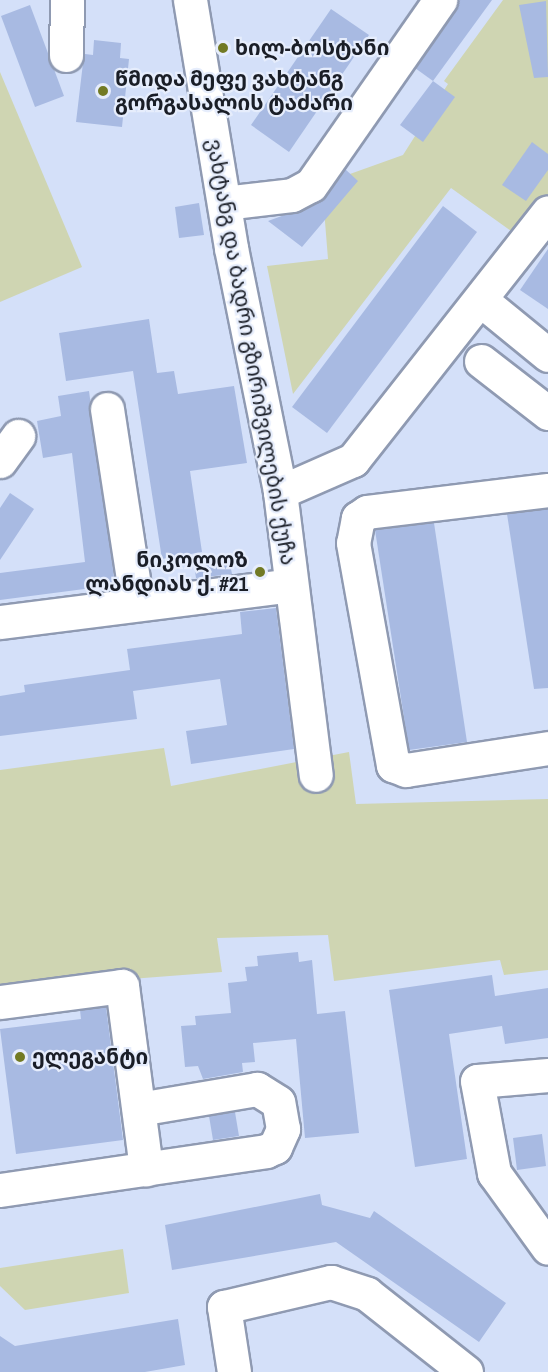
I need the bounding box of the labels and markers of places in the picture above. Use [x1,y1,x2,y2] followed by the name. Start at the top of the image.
[235,35,389,61] place label: ხილ-ბოსტანი
[216,41,230,55] marker: ხილ-ბოსტანი
[115,66,353,116] place label: წმიდა მეფე ვახტანგ გორგასალის ტაძარი
[96,84,110,98] marker: წმიდა მეფე ვახტანგ გორგასალის ტაძარი
[85,547,248,597] place label: ნიკოლოზ ლანდიას ქ. #21
[253,565,267,579] marker: ნიკოლოზ ლანდიას ქ. #21
[32,1044,148,1070] place label: ელეგანტი
[13,1050,27,1064] marker: ელეგანტი

